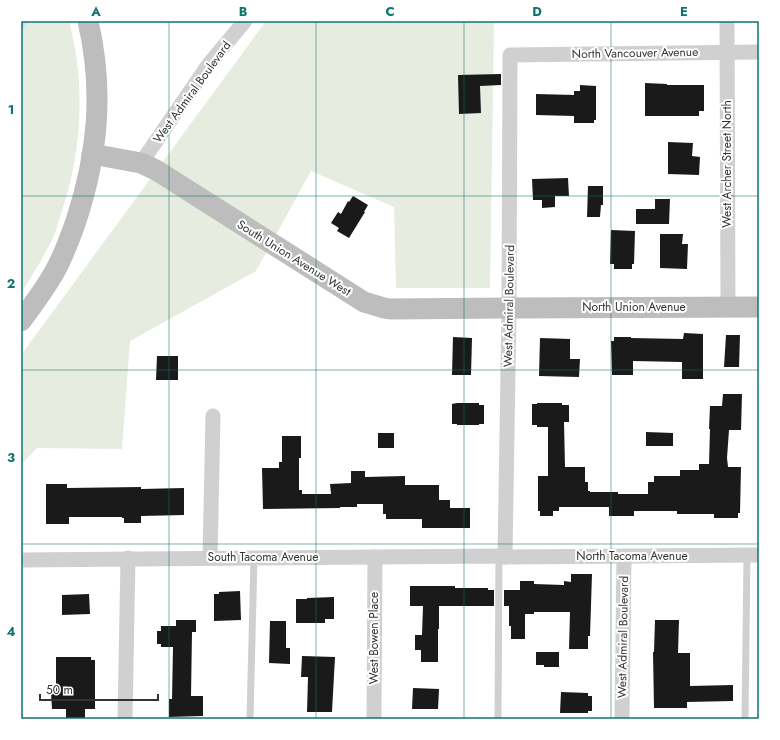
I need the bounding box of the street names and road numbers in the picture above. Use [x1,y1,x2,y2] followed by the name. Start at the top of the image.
[149,37,235,147] street label: West Admiral Boulevard
[572,43,698,63] street label: North Vancouver Avenue
[718,100,736,228] street label: West Archer Street North
[234,216,355,301] street label: South Union Avenue West
[499,245,519,367] street label: West Admiral Boulevard
[582,298,686,316] street label: North Union Avenue
[576,547,688,565] street label: North Tacoma Avenue
[208,548,318,566] street label: South Tacoma Avenue
[613,576,633,698] street label: West Admiral Boulevard
[365,592,383,684] street label: West Bowen Place

